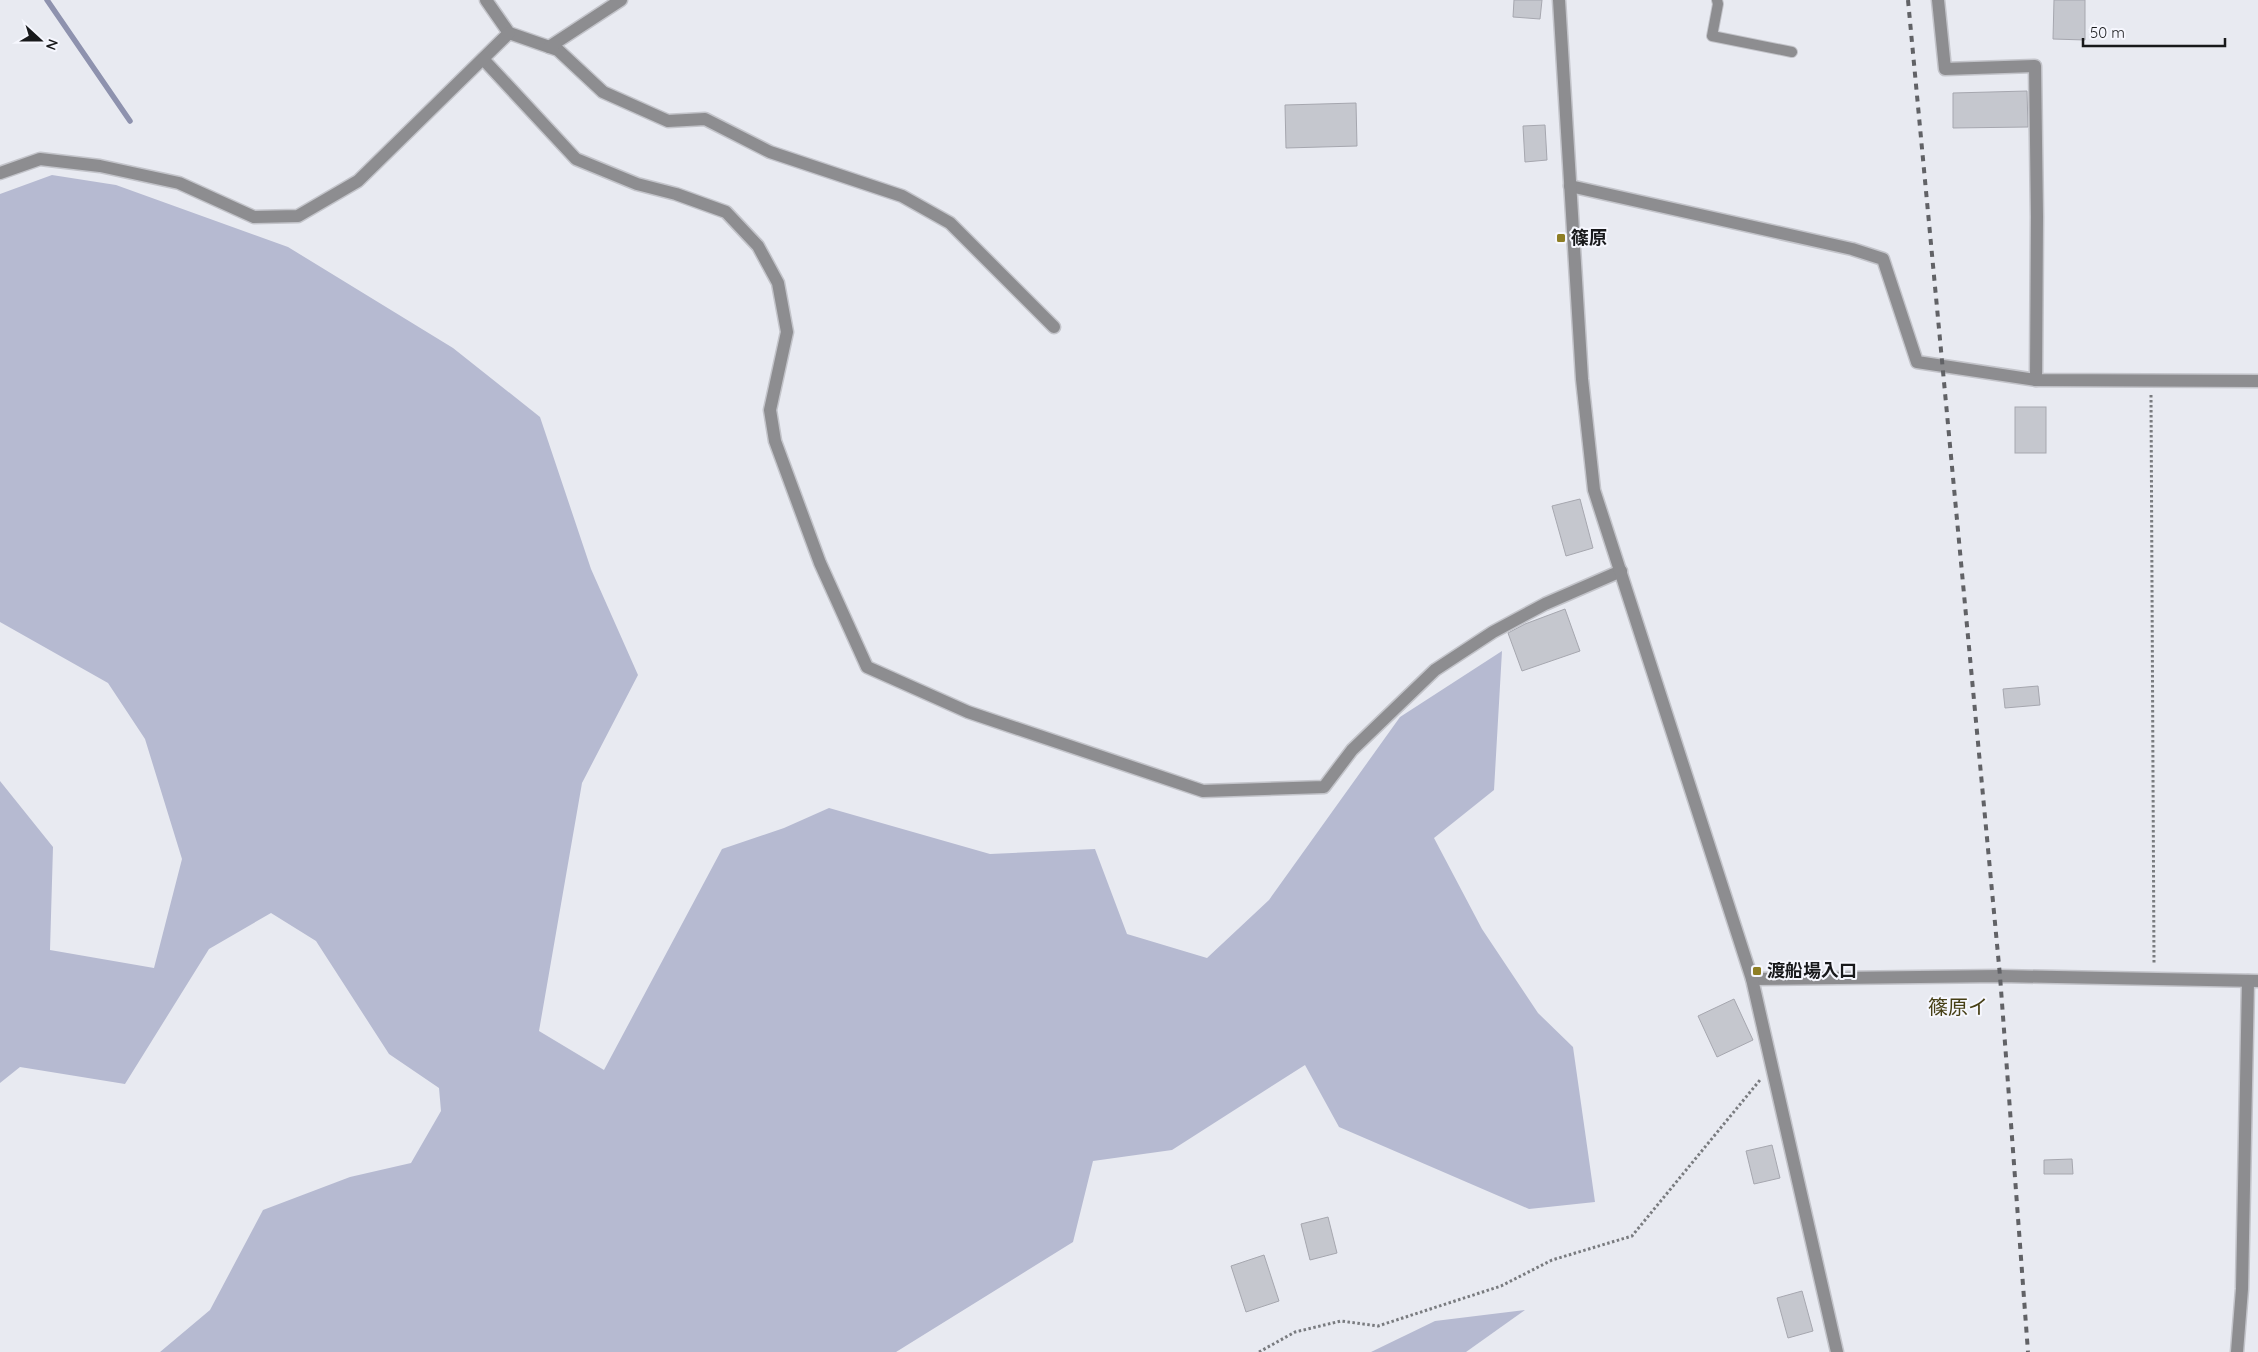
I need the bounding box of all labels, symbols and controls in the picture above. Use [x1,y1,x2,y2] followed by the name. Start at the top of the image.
[15,15,65,65] north arrow
[2083,15,2226,47] scale bar
[2090,23,2125,42] text: 50 m
[42,37,62,53] text: N
[1571,226,1607,249] place label: 篠原
[1555,232,1567,244] marker: 篠原
[1767,959,1857,982] place label: 渡船場入口
[1751,965,1763,977] marker: 渡船場入口
[1928,994,1988,1019] district label: 篠原イ

